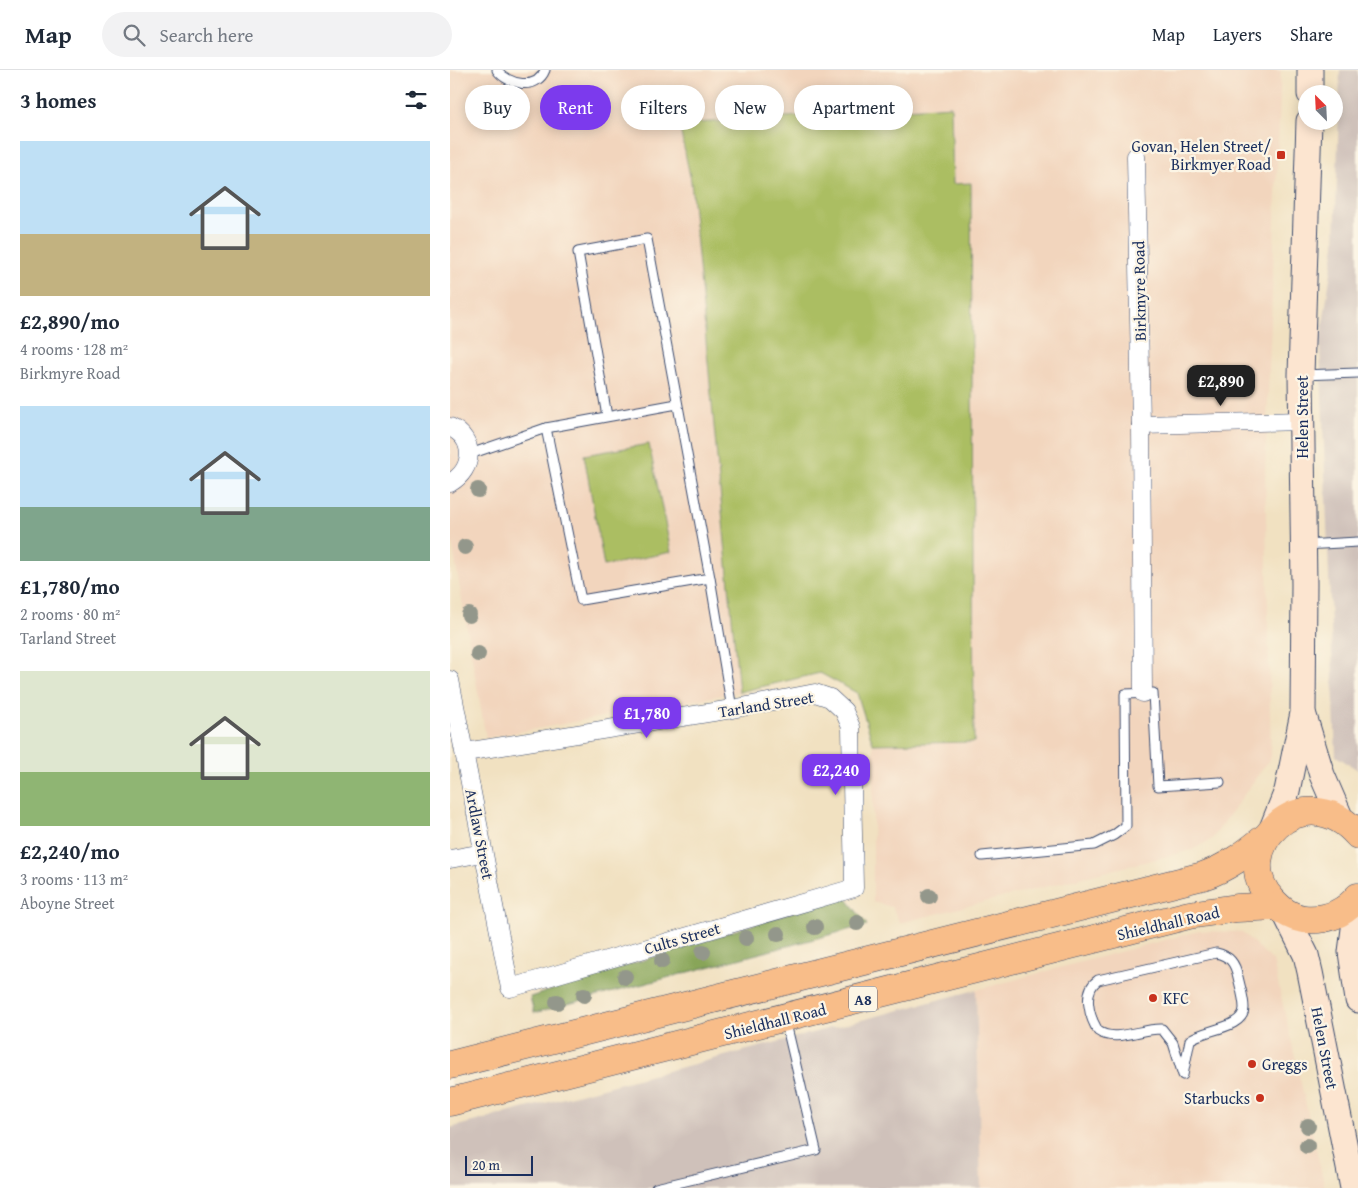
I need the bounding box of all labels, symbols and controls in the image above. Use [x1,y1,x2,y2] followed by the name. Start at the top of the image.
[102,12,452,57] search box
[25,17,72,52] text: Map
[120,21,148,49] icon: search
[160,21,253,49] text: Search here
[1152,21,1185,48] text: Map
[1213,21,1262,48] text: Layers
[1290,21,1333,48] text: Share
[20,85,96,116] text: 3 homes
[465,85,530,130] chip: Buy
[540,85,611,130] chip: Rent
[621,85,705,130] chip: Filters
[715,85,784,130] chip: New
[794,85,913,130] chip: Apartment
[1298,85,1342,130] north arrow
[1298,85,1343,130] map controls
[402,86,430,114] icon: filters
[1131,134,1271,176] place label: Govan, Helen Street/ Birkmyer Road
[1275,149,1287,161] marker: Govan, Helen Street/ Birkmyer Road
[180,173,270,263] icon: home
[1126,240,1152,341] street label: Birkmyre Road
[20,306,120,337] text: £2,890/mo
[20,337,128,361] text: 4 rooms · 128 m²
[20,361,120,385] text: Birkmyre Road
[1180,364,1262,407] pin: £2,890
[1198,369,1244,393] text: £2,890
[1290,375,1314,459] street label: Helen Street
[180,438,270,528] icon: home
[20,571,120,602] text: £1,780/mo
[20,602,120,626] text: 2 rooms · 80 m²
[20,626,116,650] text: Tarland Street
[717,685,816,723] street label: Tarland Street
[606,696,688,739] pin: £1,780
[624,701,670,725] text: £1,780
[180,703,270,793] icon: home
[795,754,877,796] pin: £2,240
[813,758,859,782] text: £2,240
[459,787,501,882] street label: Ardlaw Street
[20,836,120,867] text: £2,240/mo
[20,867,128,891] text: 3 rooms · 113 m²
[20,891,115,915] text: Aboyne Street
[1114,899,1222,946] street label: Shieldhall Road
[641,916,723,960] street label: Cults Street
[849,986,877,1012] road number: A8
[1163,986,1189,1010] place label: KFC
[1147,992,1159,1004] marker: KFC
[721,997,829,1045] street label: Shieldhall Road
[1305,1005,1345,1091] street label: Helen Street
[1262,1052,1308,1076] place label: Greggs
[1246,1058,1258,1070] marker: Greggs
[1184,1086,1250,1110] place label: Starbucks
[1254,1092,1266,1104] marker: Starbucks
[465,1153,532,1176] scale bar
[472,1155,500,1175] text: 20 m

